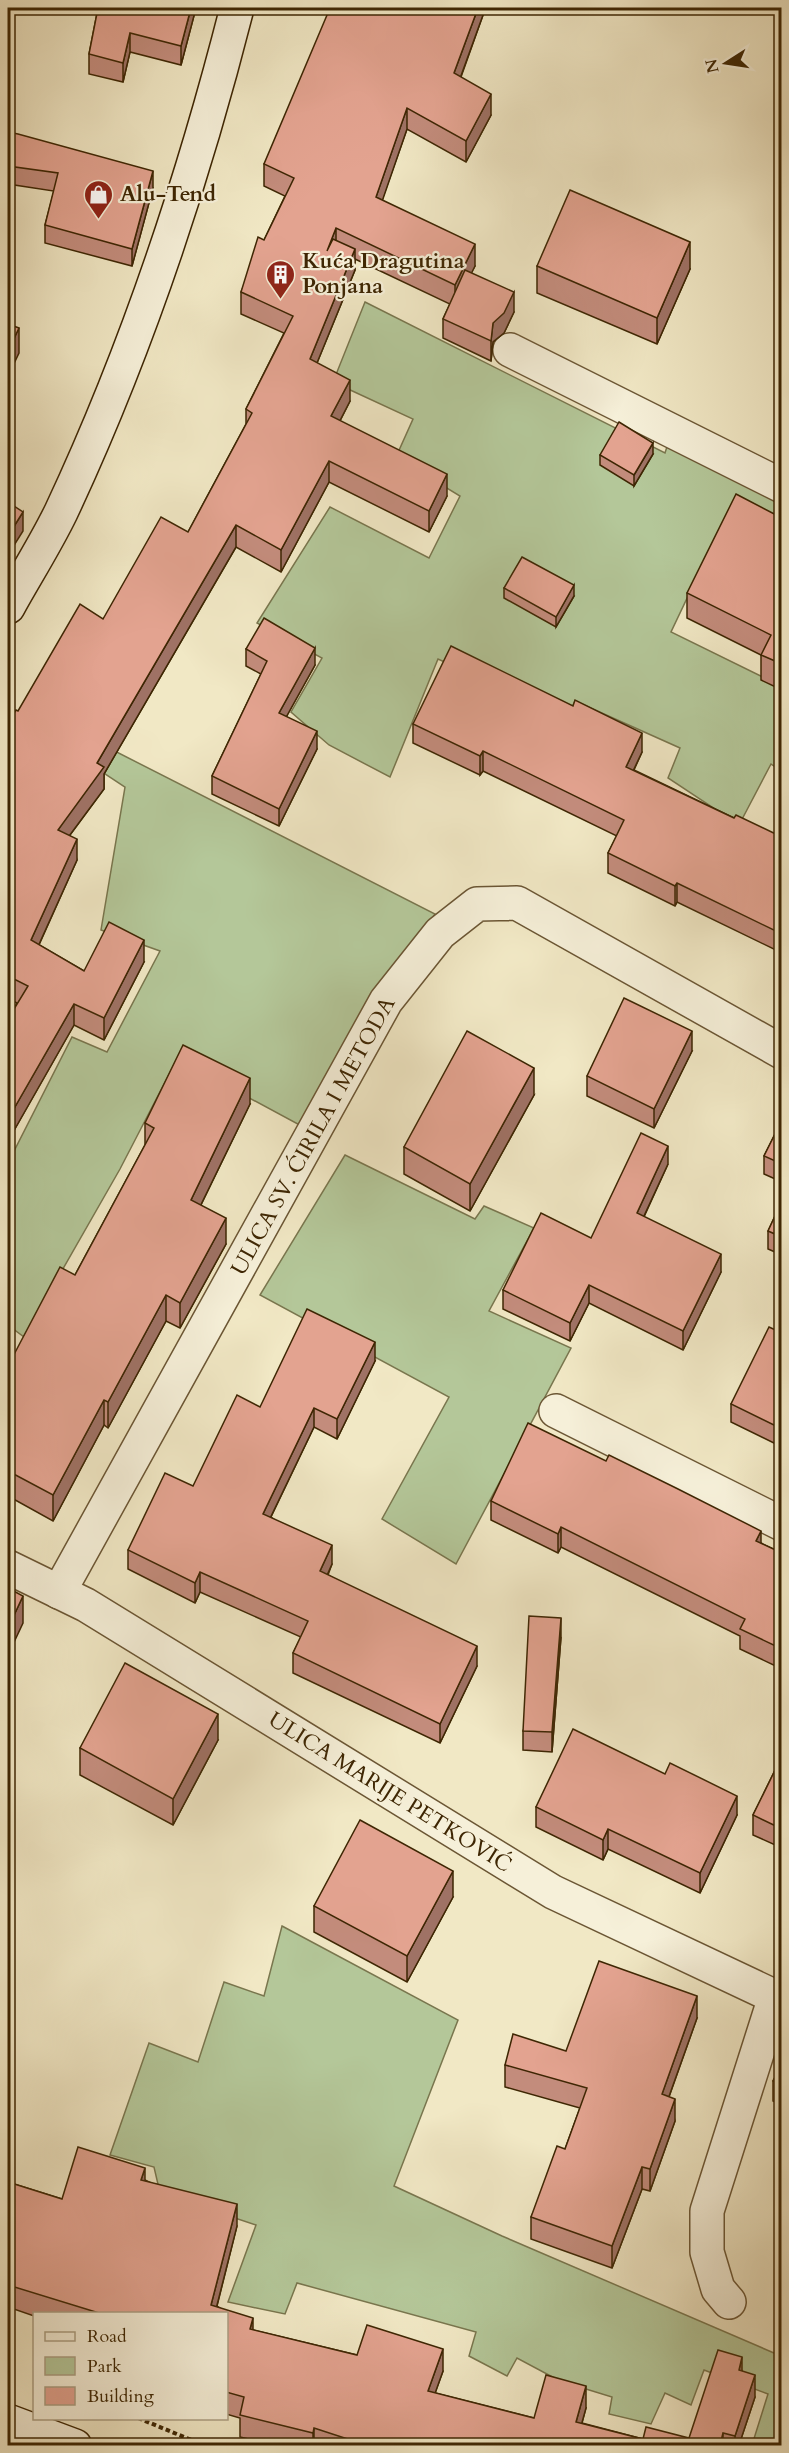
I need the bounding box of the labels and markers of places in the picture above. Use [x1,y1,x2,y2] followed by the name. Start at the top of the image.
[83,178,115,220] shop icon: Alu-Tend
[120,179,217,209] place label: Alu-Tend
[302,246,465,301] place label: Kuća Dragutina Ponjana
[265,258,297,300] building icon: Kuća Dragutina Ponjana

